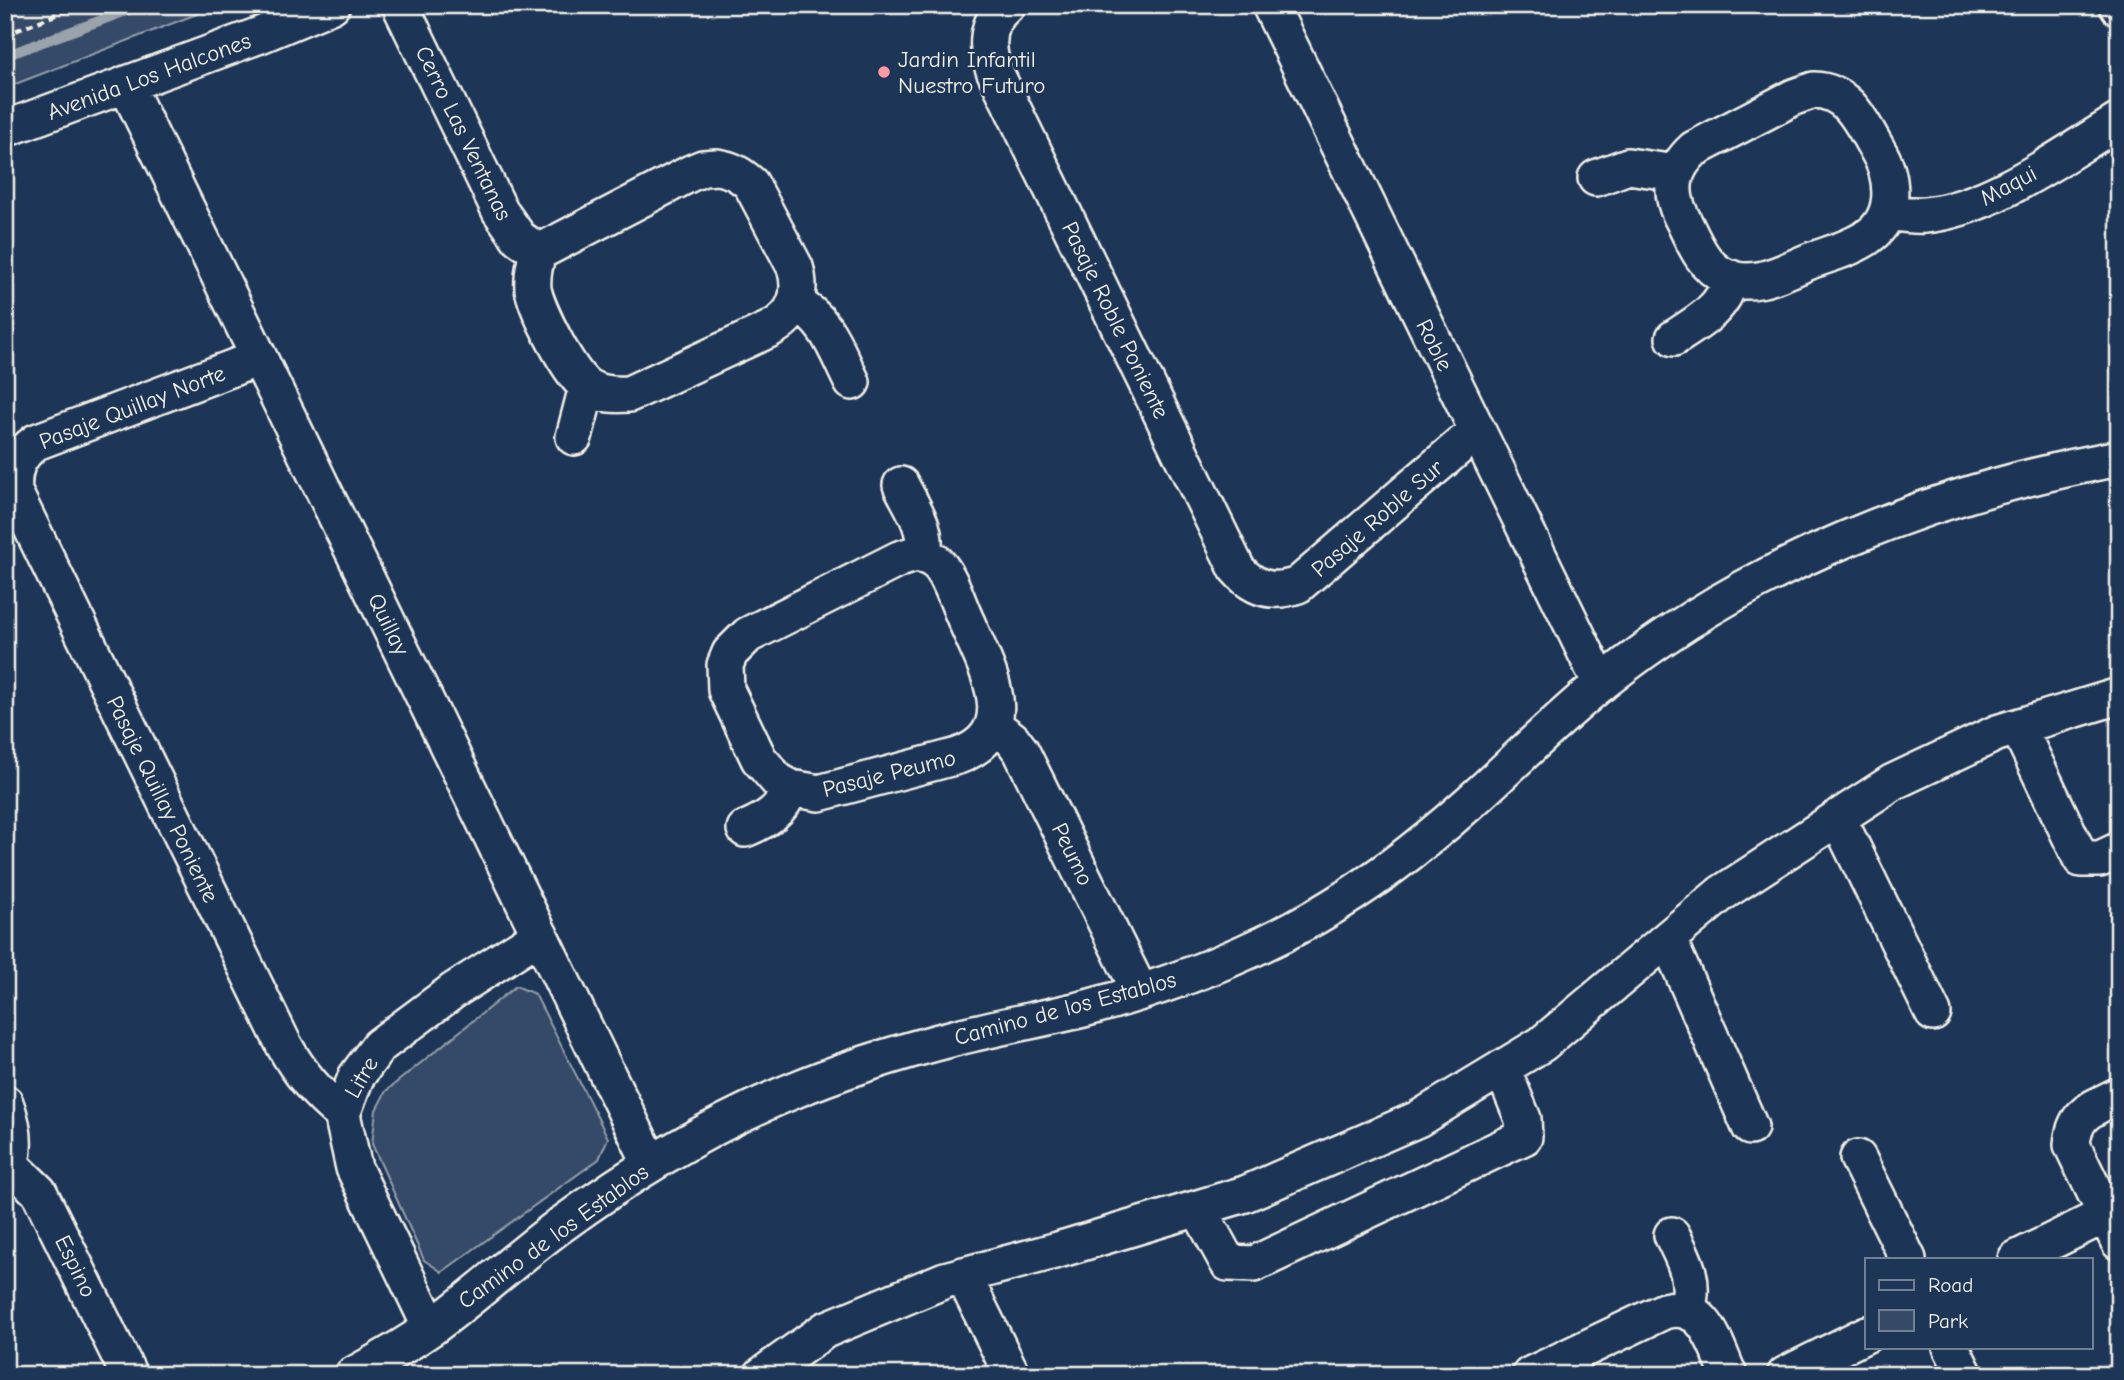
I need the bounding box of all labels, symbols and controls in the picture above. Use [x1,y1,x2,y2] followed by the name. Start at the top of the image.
[44,27,255,126] street label: Avenida Los Halcones
[410,42,517,225] street label: Cerro Las Ventanas
[898,46,1045,99] place label: Jardin Infantil Nuestro Futuro
[876,64,892,80] marker: Jardin Infantil Nuestro Futuro
[1975,159,2041,211] street label: Maqui
[1056,217,1175,423] street label: Pasaje Roble Poniente
[1410,315,1459,376] street label: Roble
[35,360,229,455] street label: Pasaje Quillay Norte
[1306,453,1449,583] street label: Pasaje Roble Sur
[362,589,415,660] street label: Quillay
[101,691,224,907] street label: Pasaje Quillay Poniente
[820,744,958,803] street label: Pasaje Peumo
[1046,818,1099,890] street label: Peumo
[951,966,1179,1051] street label: Camino de los Establos
[339,1052,384,1103] street label: Litre
[453,1158,654,1315] street label: Camino de los Establos
[49,1231,102,1302] street label: Espino
[1865,1258,2092,1348] legend
[1928,1273,1973,1297] text: Road
[1928,1309,1968,1333] text: Park

